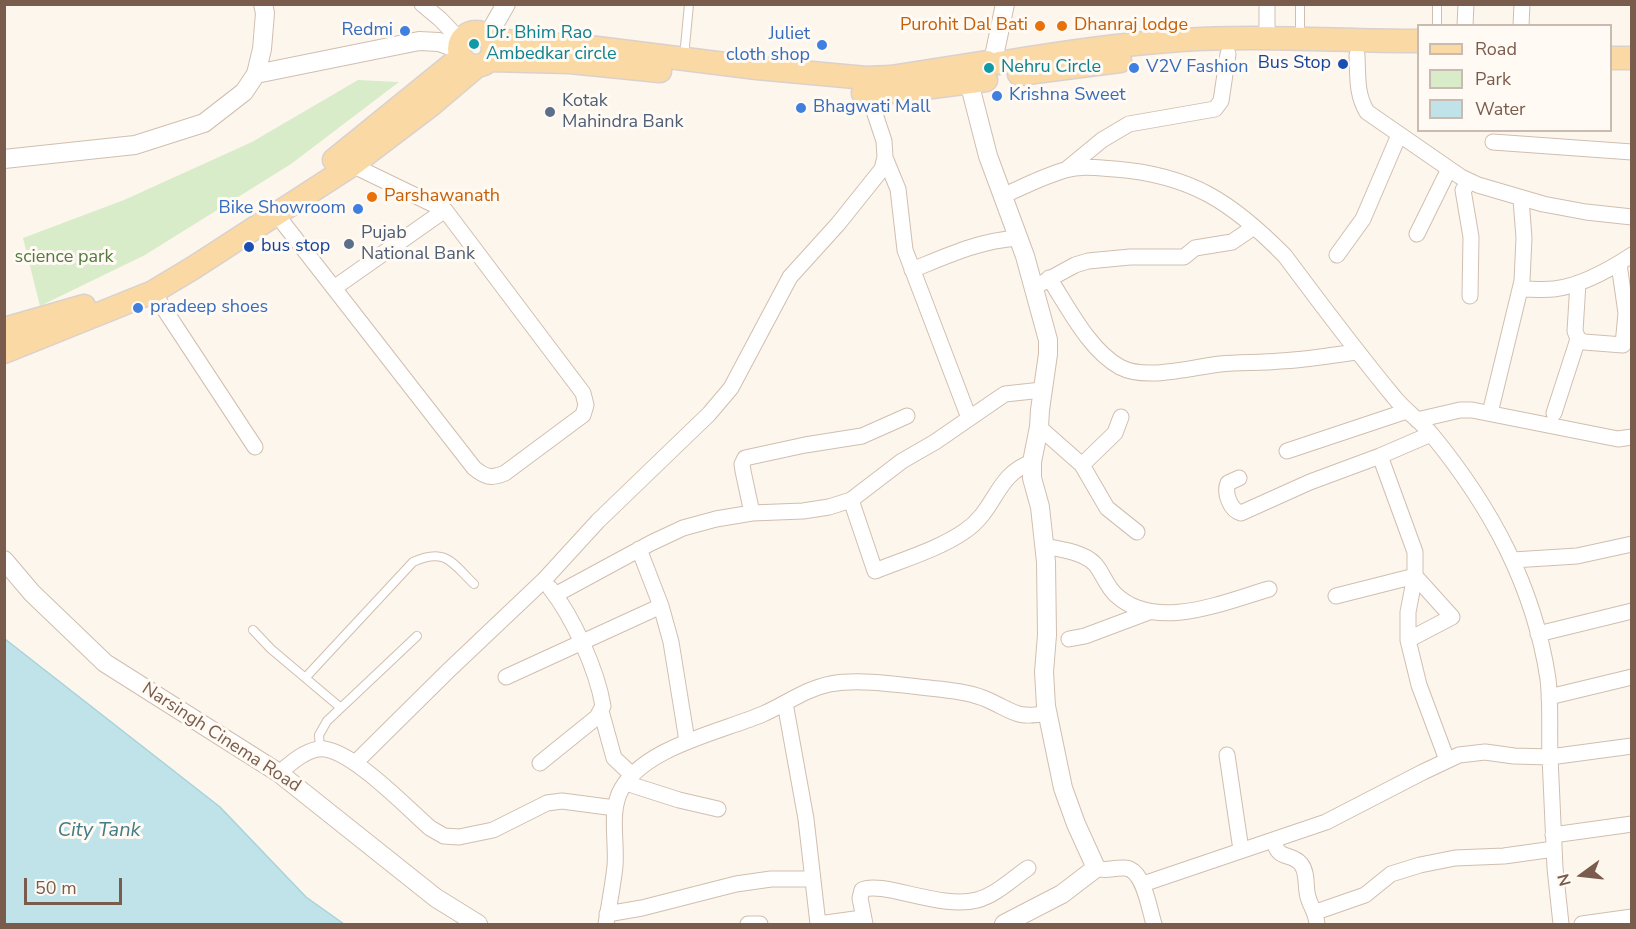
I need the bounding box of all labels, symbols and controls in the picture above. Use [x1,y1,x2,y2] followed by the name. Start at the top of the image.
[900,15,1028,37] place label: Purohit Dal Bati
[1074,15,1188,37] place label: Dhanraj lodge
[1033,19,1047,33] marker: Purohit Dal Bati
[1055,19,1069,33] marker: Dhanraj lodge
[342,20,393,42] place label: Redmi
[486,23,617,66] place label: Dr. Bhim Rao Ambedkar circle
[398,24,412,38] marker: Redmi
[726,24,810,66] place label: Juliet cloth shop
[1417,24,1612,132] legend
[467,37,481,51] marker: Dr. Bhim Rao Ambedkar circle
[1475,37,1517,61] text: Road
[815,38,829,52] marker: Juliet cloth shop
[1258,53,1331,75] place label: Bus Stop
[1001,57,1101,79] place label: Nehru Circle
[1146,57,1249,79] place label: V2V Fashion
[1336,57,1350,71] marker: Bus Stop
[982,61,996,75] marker: Nehru Circle
[1127,61,1141,75] marker: V2V Fashion
[1475,67,1511,91] text: Park
[1009,85,1126,107] place label: Krishna Sweet
[990,89,1004,103] marker: Krishna Sweet
[562,91,683,134] place label: Kotak Mahindra Bank
[813,97,931,119] place label: Bhagwati Mall
[1475,97,1526,121] text: Water
[794,101,808,115] marker: Bhagwati Mall
[543,105,557,119] marker: Kotak Mahindra Bank
[384,186,500,208] place label: Parshawanath
[365,190,379,204] marker: Parshawanath
[219,198,346,220] place label: Bike Showroom
[351,202,365,216] marker: Bike Showroom
[361,223,475,266] place label: Pujab National Bank
[261,236,330,258] place label: bus stop
[342,237,356,251] marker: Pujab National Bank
[242,240,256,254] marker: bus stop
[15,247,113,269] park label: science park
[150,297,268,319] place label: pradeep shoes
[131,301,145,315] marker: pradeep shoes
[137,679,305,797] street label: Narsingh Cinema Road
[57,819,141,843] water label: City Tank
[1552,845,1612,905] north arrow
[27,866,124,904] scale bar
[1552,871,1577,888] text: N
[35,876,77,900] text: 50 m

